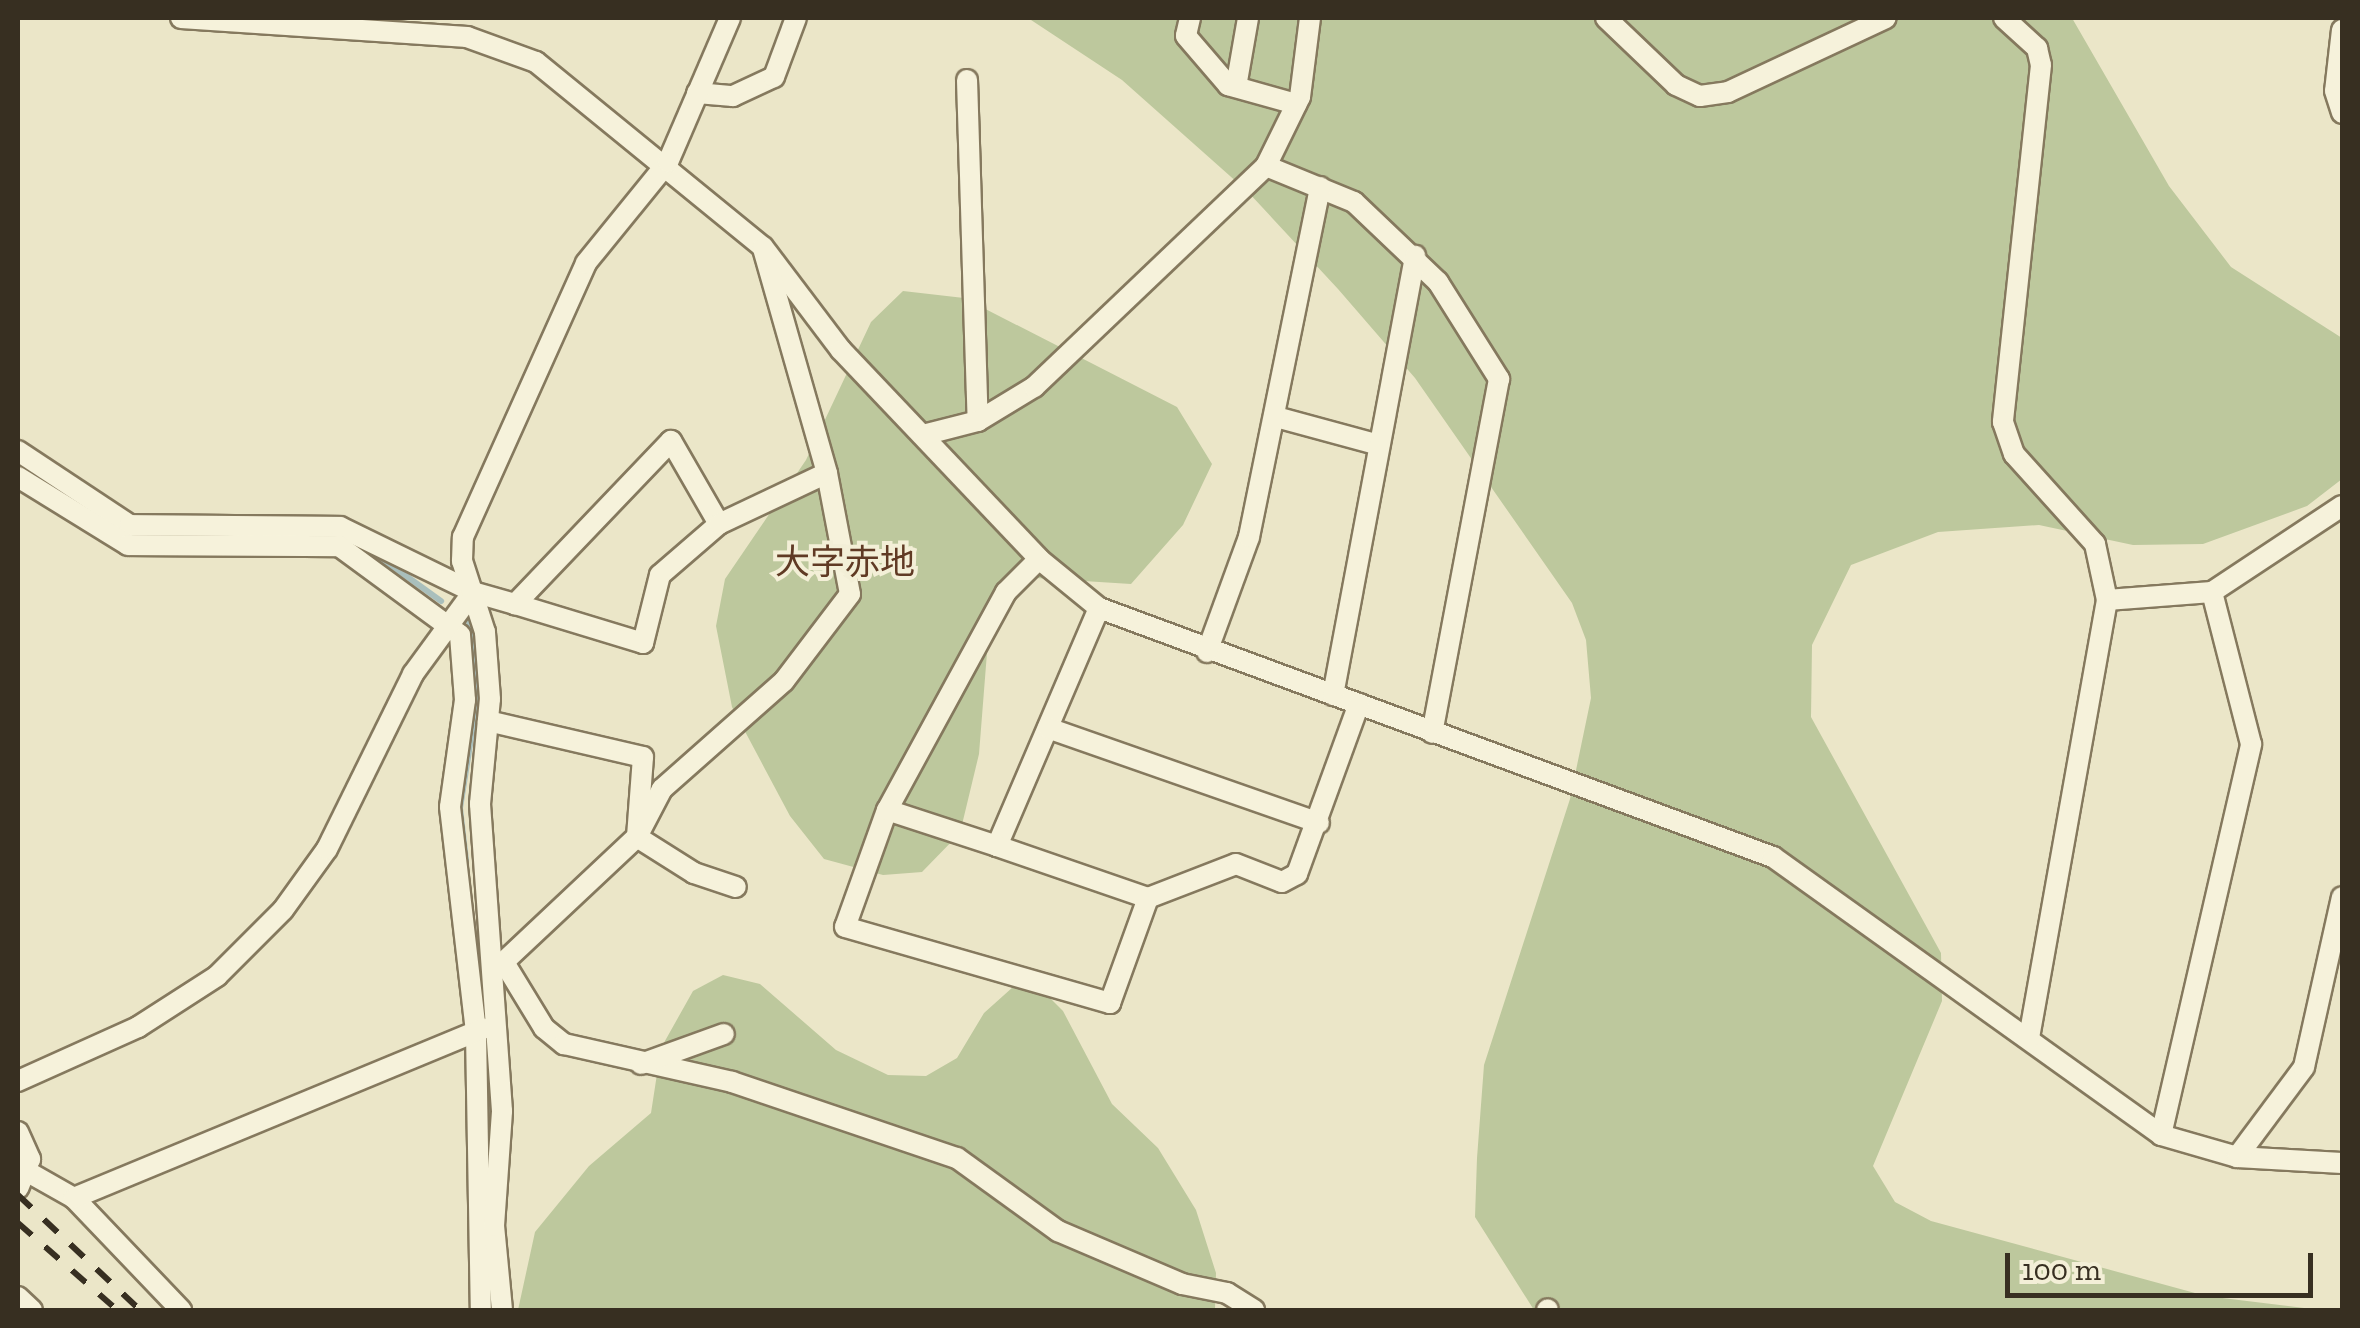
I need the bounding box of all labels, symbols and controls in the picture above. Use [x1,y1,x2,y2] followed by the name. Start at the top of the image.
[775,541,915,583] district label: 大字赤地
[2010,1233,2318,1295] scale bar
[2022,1252,2101,1288] text: 100 m

